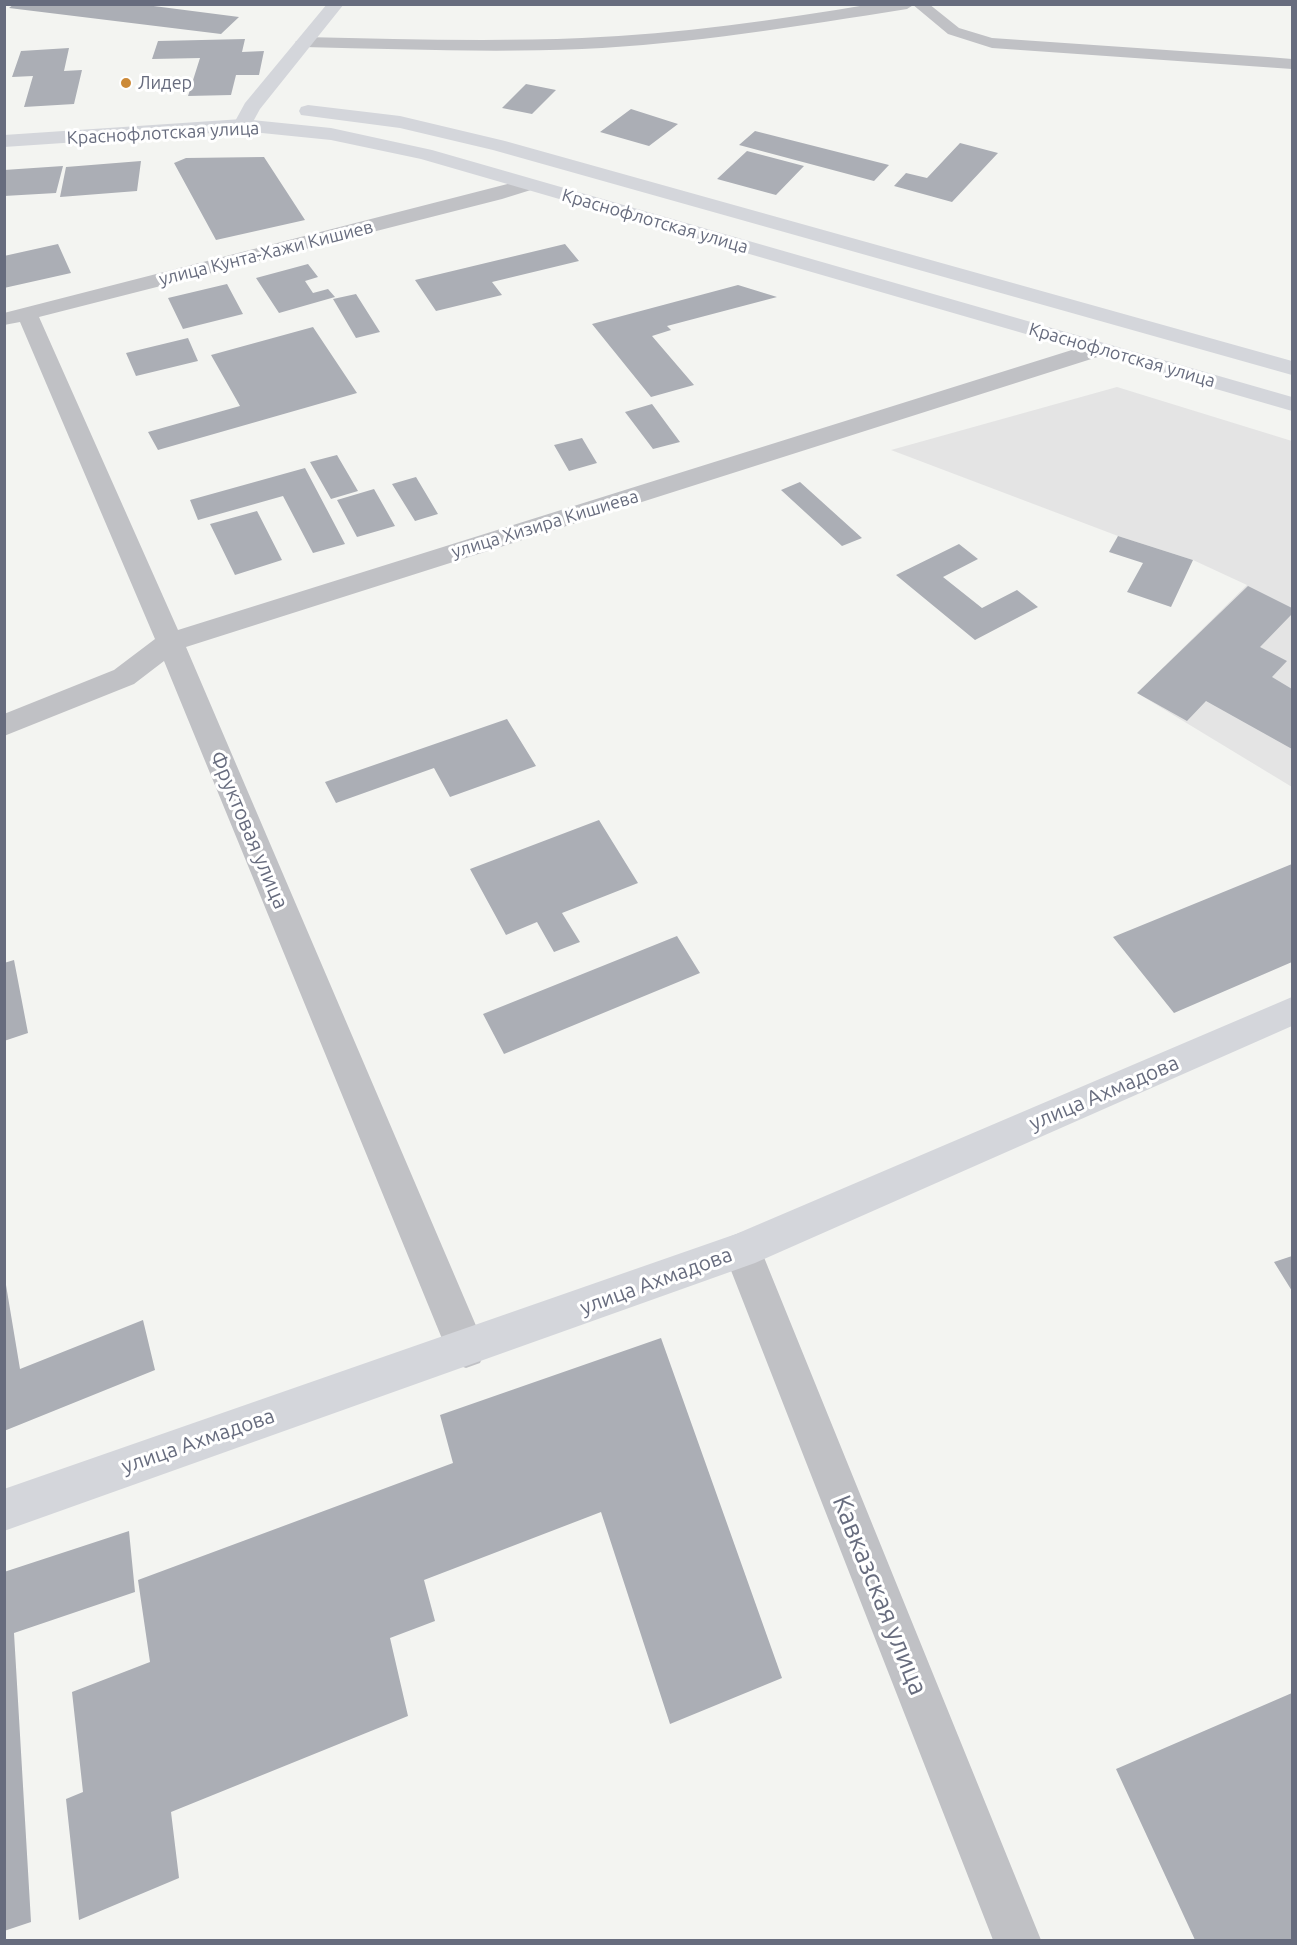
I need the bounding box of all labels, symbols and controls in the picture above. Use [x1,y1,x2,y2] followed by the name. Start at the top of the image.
[138,72,192,94] place label: Лидер
[119,76,133,90] marker: Лидер
[66,117,260,149] street label: Краснофлотская улица
[559,184,751,258] street label: Краснофлотская улица
[157,216,375,290] street label: улица Кунта-Хажи Кишиев
[1026,318,1218,392] street label: Краснофлотская улица
[449,485,641,563] street label: улица Хизира Кишиева
[204,747,294,913] street label: Фруктовая улица
[1025,1050,1183,1136] street label: улица Ахмадова
[576,1242,736,1320] street label: улица Ахмадова
[118,1403,278,1479] street label: улица Ахмадова
[826,1491,934,1699] street label: Кавказская улица

